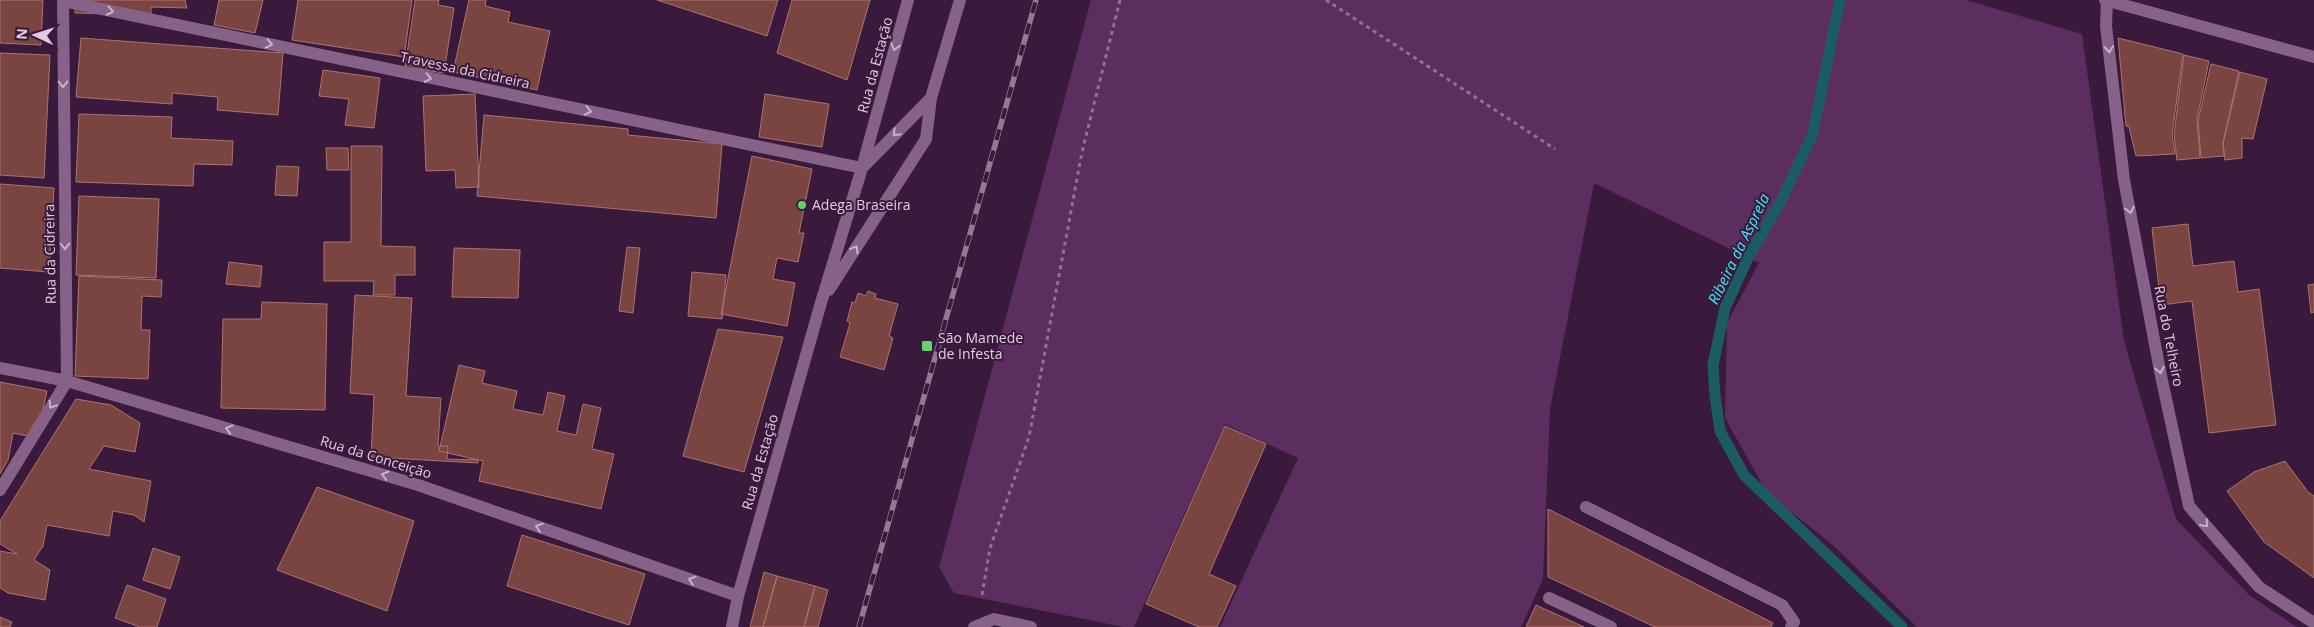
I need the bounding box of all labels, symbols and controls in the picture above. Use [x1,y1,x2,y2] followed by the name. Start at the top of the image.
[106,6,115,16] one-way arrow
[10,10,60,60] north arrow
[853,15,896,115] street label: Rua da Estação
[12,28,31,40] text: N
[265,39,274,49] one-way arrow
[891,42,901,51] one-way arrow
[2103,45,2114,53] one-way arrow
[398,46,532,93] street label: Travessa da Cidreira
[424,72,433,82] one-way arrow
[58,80,69,88] one-way arrow
[583,105,592,115] one-way arrow
[893,127,902,136] one-way arrow
[1703,189,1774,307] water label: Ribeira da Asprela
[812,195,910,214] place label: Adega Braseira
[796,199,808,211] marker: Adega Braseira
[39,204,60,304] street label: Rua da Cidreira
[2124,206,2134,215] one-way arrow
[60,242,70,250] one-way arrow
[848,246,858,255] one-way arrow
[2150,284,2189,388] street label: Rua do Telheiro
[938,328,1023,363] place label: São Mamede de Infesta
[920,339,934,353] marker: São Mamede de Infesta
[2154,365,2165,374] one-way arrow
[49,399,59,408] one-way arrow
[737,412,782,512] street label: Rua da Estação
[225,424,233,434] one-way arrow
[318,431,434,482] street label: Rua da Conceição
[381,471,389,481] one-way arrow
[2199,518,2208,527] one-way arrow
[535,522,543,532] one-way arrow
[688,576,697,586] one-way arrow

